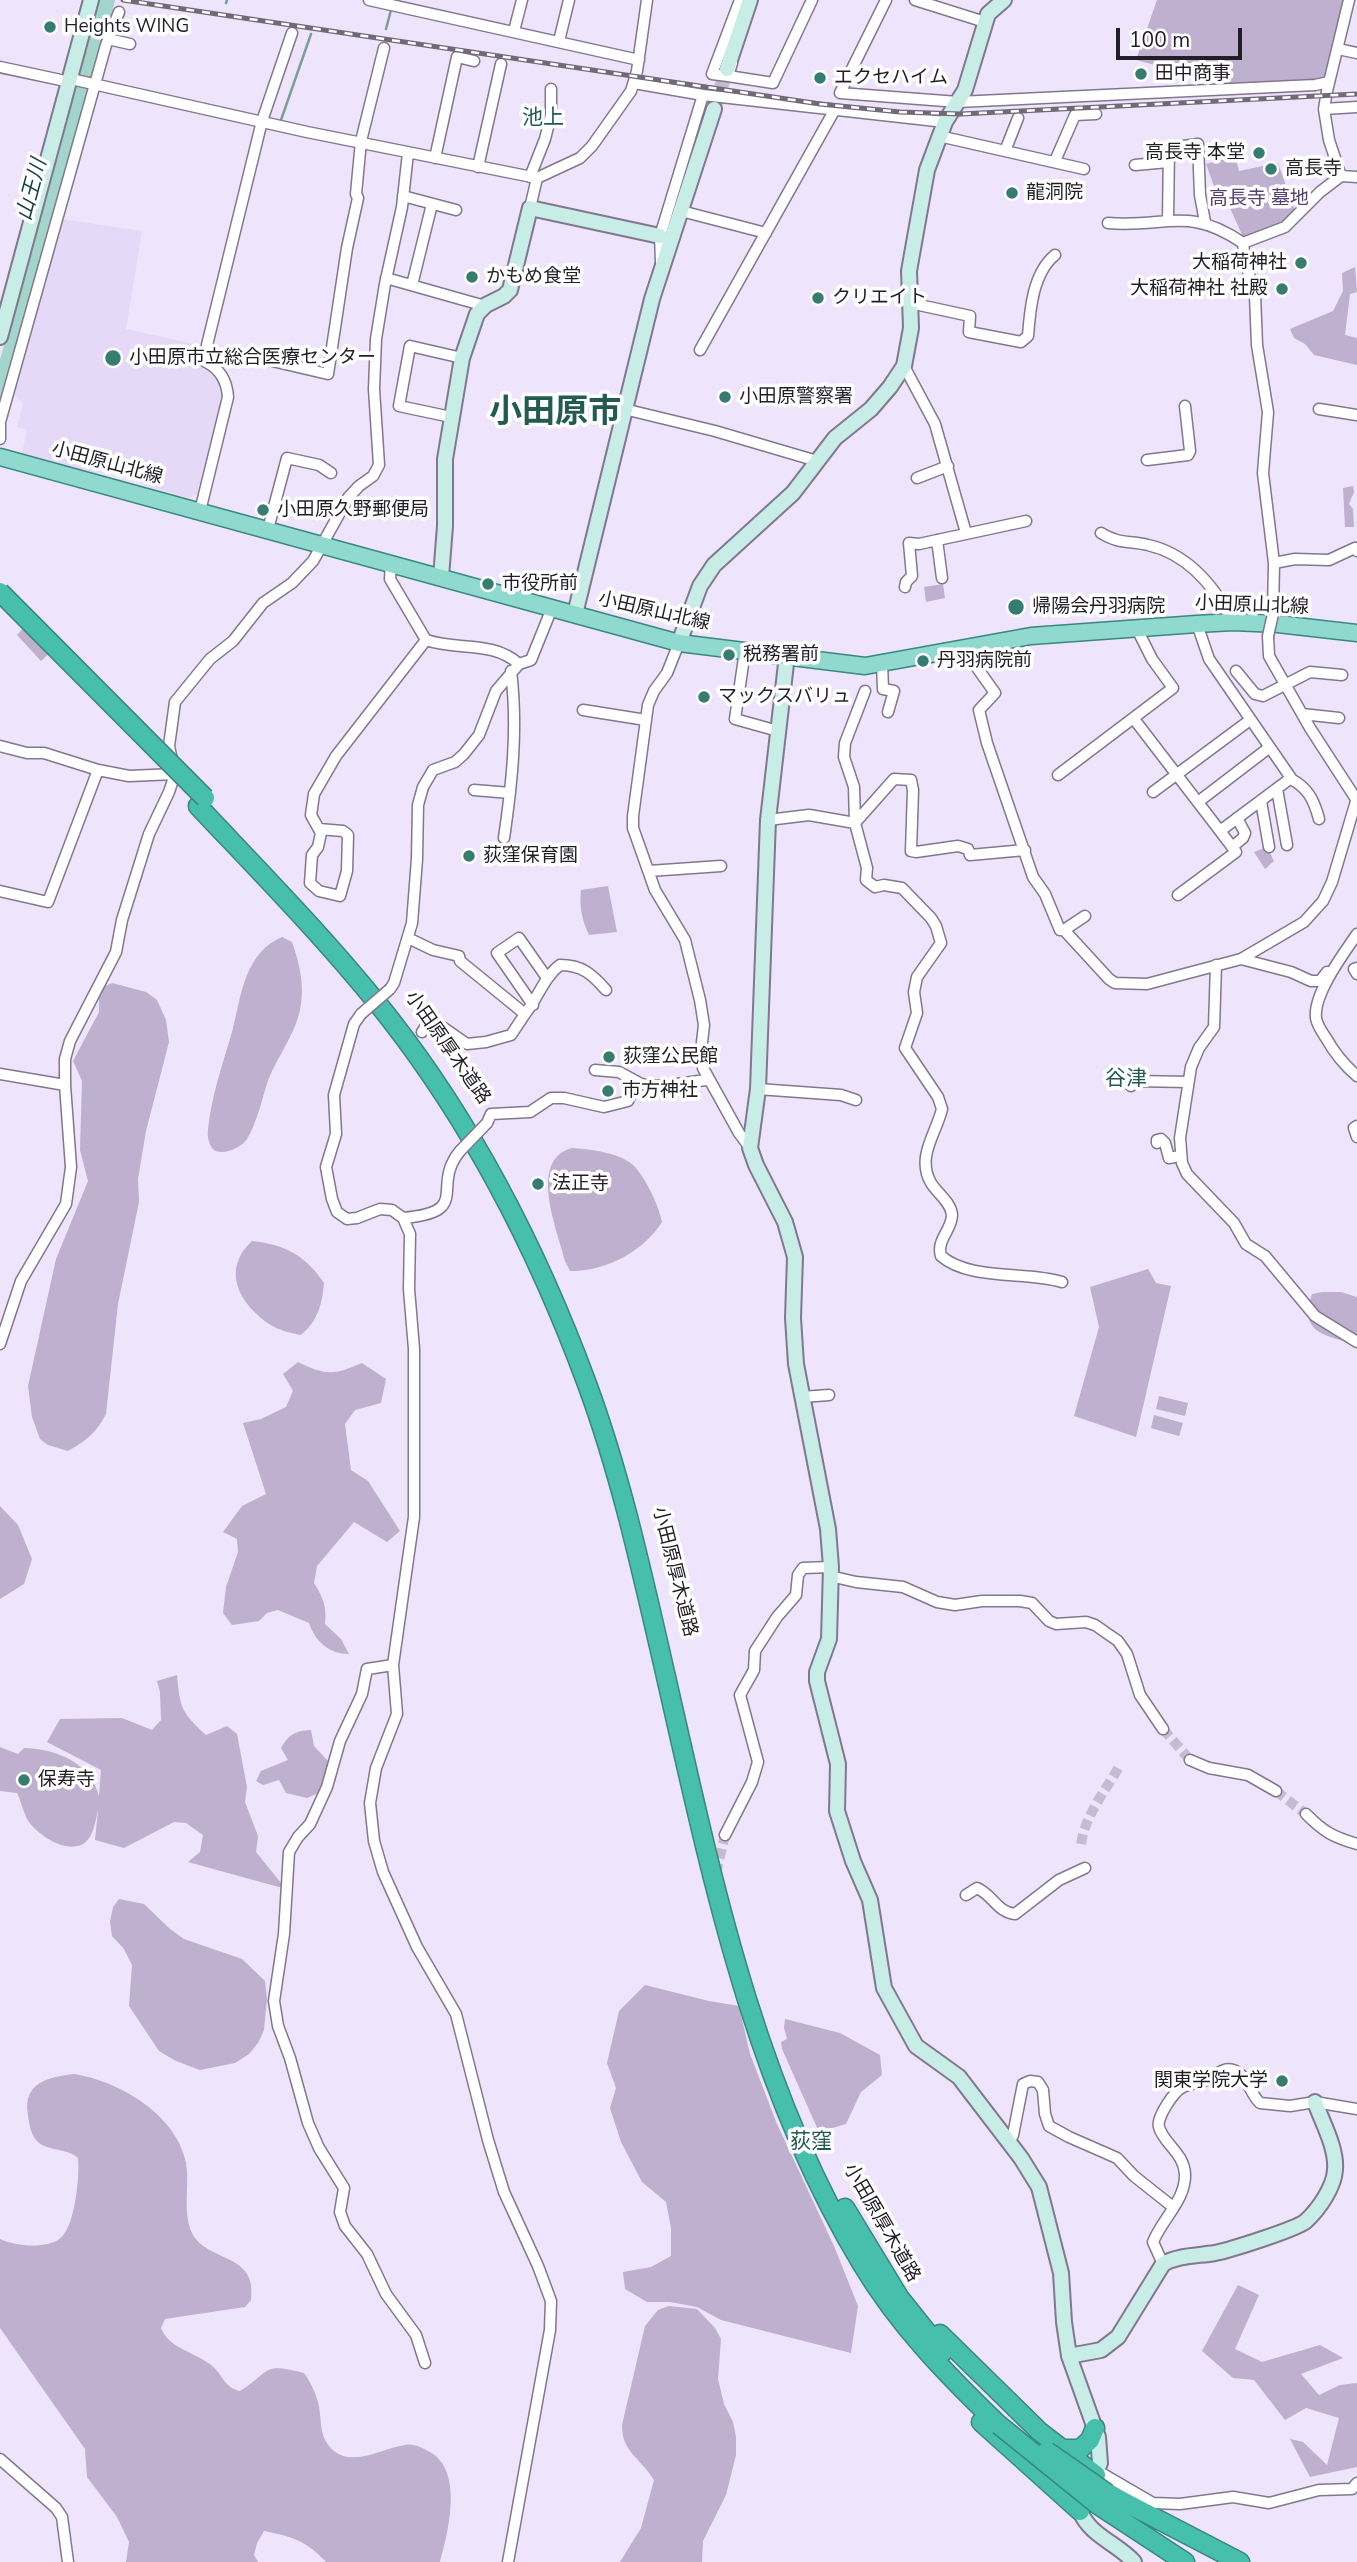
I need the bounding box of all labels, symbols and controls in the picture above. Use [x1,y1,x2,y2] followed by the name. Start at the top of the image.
[1119,14,1245,58] scale bar
[64,16,189,38] place label: Heights WING
[42,19,58,35] marker: Heights WING
[1129,26,1190,54] text: 100 m
[1155,63,1231,85] place label: 田中商事
[1133,66,1149,82] marker: 田中商事
[834,67,948,89] place label: エクセハイム
[812,70,828,86] marker: エクセハイム
[522,106,564,132] district label: 池上
[1145,142,1245,164] place label: 高長寺 本堂
[1251,145,1267,161] marker: 高長寺 本堂
[13,156,53,224] water label: 山王川
[1285,158,1342,180] place label: 高長寺
[1263,161,1279,177] marker: 高長寺
[1026,182,1083,204] place label: 龍洞院
[1004,185,1020,201] marker: 龍洞院
[1209,188,1309,210] park label: 高長寺 墓地
[1192,252,1287,274] place label: 大稲荷神社
[1293,255,1309,271] marker: 大稲荷神社
[486,266,581,288] place label: かもめ食堂
[464,269,480,285] marker: かもめ食堂
[1130,278,1268,300] place label: 大稲荷神社 社殿
[1274,281,1290,297] marker: 大稲荷神社 社殿
[832,287,927,309] place label: クリエイト
[810,290,826,306] marker: クリエイト
[129,347,376,369] place label: 小田原市立総合医療センター
[103,348,123,368] marker: 小田原市立総合医療センター
[739,386,853,408] place label: 小田原警察署
[717,389,733,405] marker: 小田原警察署
[489,394,621,434] district label: 小田原市
[49,438,165,490] street label: 小田原山北線
[277,499,429,521] place label: 小田原久野郵便局
[255,502,271,518] marker: 小田原久野郵便局
[502,573,578,595] place label: 市役所前
[480,576,496,592] marker: 市役所前
[596,588,712,636] street label: 小田原山北線
[1195,593,1309,619] street label: 小田原山北線
[1032,596,1165,618] place label: 帰陽会丹羽病院
[1006,597,1026,617] marker: 帰陽会丹羽病院
[743,644,819,666] place label: 税務署前
[721,647,737,663] marker: 税務署前
[937,650,1032,672] place label: 丹羽病院前
[915,653,931,669] marker: 丹羽病院前
[718,686,851,708] place label: マックスバリュ
[696,689,712,705] marker: マックスバリュ
[483,845,578,867] place label: 荻窪保育園
[461,848,477,864] marker: 荻窪保育園
[400,987,494,1109] street label: 小田原厚木道路
[623,1046,718,1068] place label: 荻窪公民館
[601,1049,617,1065] marker: 荻窪公民館
[1105,1067,1147,1093] district label: 谷津
[622,1080,698,1102] place label: 市方神社
[600,1083,616,1099] marker: 市方神社
[552,1173,609,1195] place label: 法正寺
[530,1176,546,1192] marker: 法正寺
[647,1505,701,1639] street label: 小田原厚木道路
[38,1769,95,1791] place label: 保寿寺
[16,1772,32,1788] marker: 保寿寺
[1154,2070,1268,2092] place label: 関東学院大学
[1274,2073,1290,2089] marker: 関東学院大学
[790,2130,832,2156] district label: 荻窪
[838,2160,924,2286] street label: 小田原厚木道路

